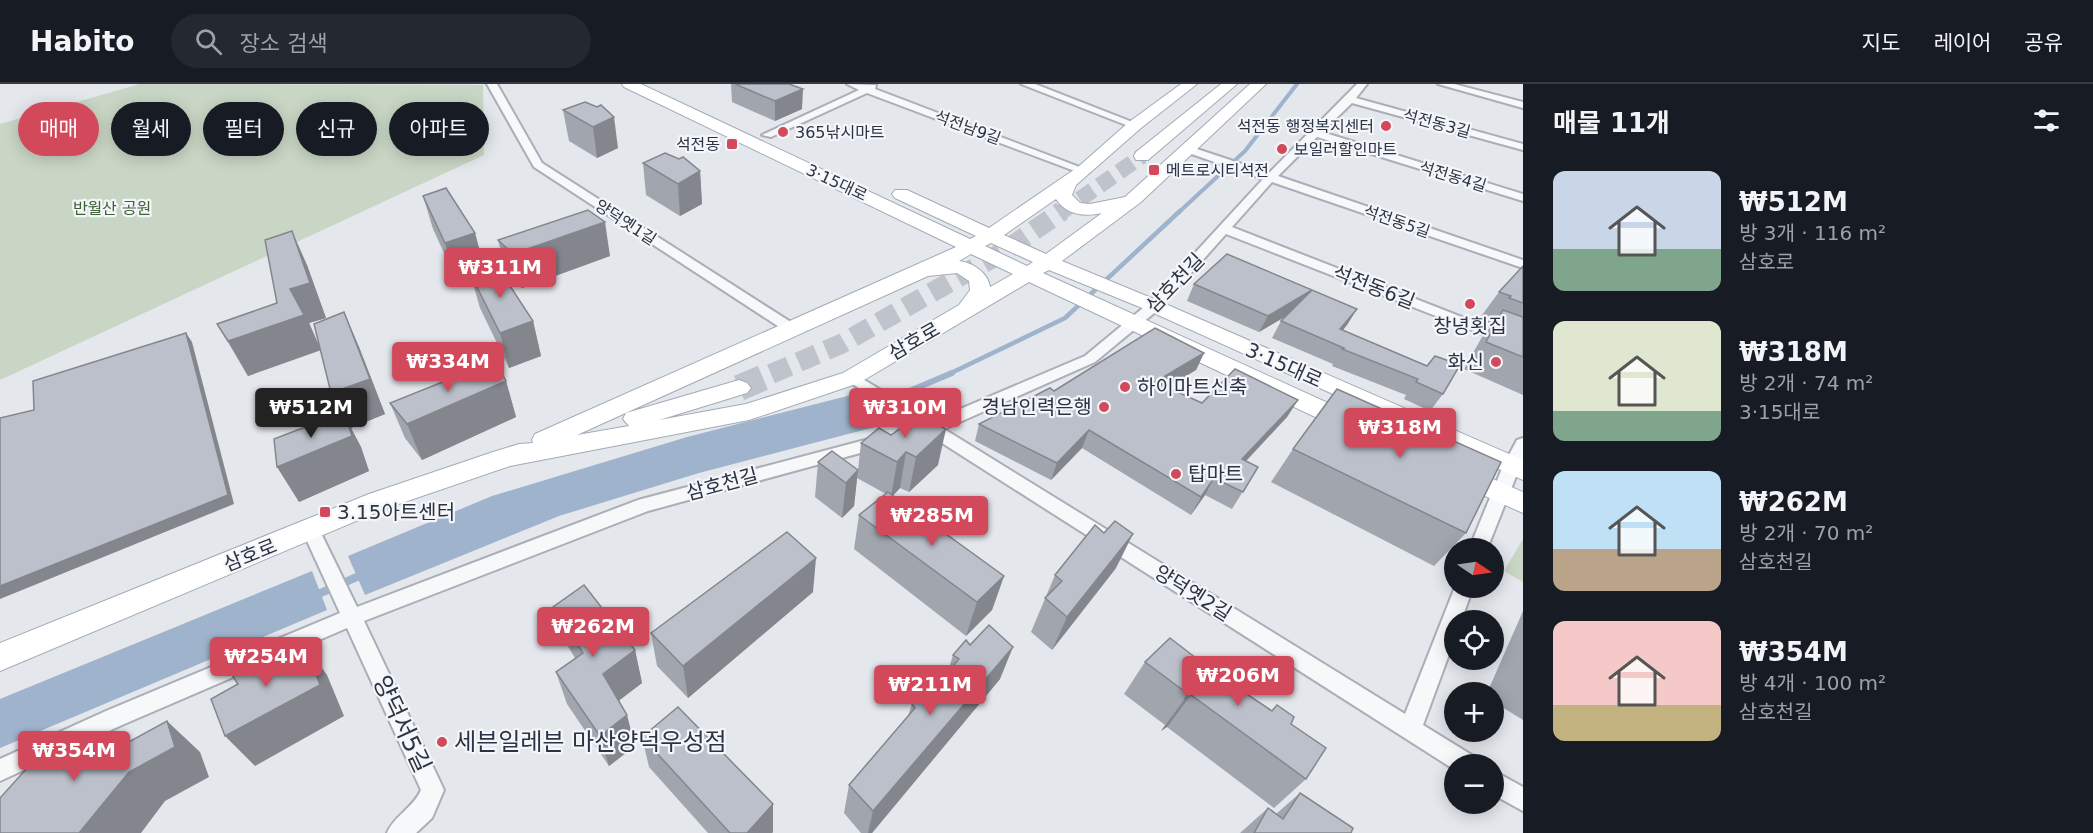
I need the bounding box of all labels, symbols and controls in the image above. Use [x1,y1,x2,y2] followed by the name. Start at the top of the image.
[171,14,591,68] search box
[30,25,135,58] text: Habito
[192,25,225,58] icon: search
[240,31,328,56] text: 장소 검색
[1862,31,1900,55] text: 지도
[1933,31,1991,55] text: 레이어
[2024,31,2063,55] text: 공유
[18,102,99,156] chip: 매매
[111,102,191,156] chip: 월세
[203,102,284,156] chip: 필터
[296,102,377,156] chip: 신규
[389,102,489,156] chip: 아파트
[2030,104,2063,137] icon: filters
[1401,105,1473,142] street label: 석전동3길
[932,107,1004,148] street label: 석전남9길
[1553,108,1670,138] text: 매물 11개
[1236,117,1374,136] place label: 석전동 행정복지센터
[1379,119,1393,133] marker: 석전동 행정복지센터
[795,123,884,142] place label: 365낚시마트
[776,125,790,139] marker: 365낚시마트
[676,135,720,154] place label: 석전동
[725,137,739,151] marker: 석전동
[1294,140,1397,159] place label: 보일러할인마트
[1275,142,1289,156] marker: 보일러할인마트
[1417,157,1489,196] street label: 석전동4길
[803,160,871,205] street label: 3·15대로
[1166,161,1269,180] place label: 메트로시티석전
[1147,163,1161,177] marker: 메트로시티석전
[1739,187,1848,217] text: ₩512M
[1601,195,1673,267] icon: home
[592,196,660,249] street label: 양덕옛1길
[73,199,151,218] park label: 반월산 공원
[1361,201,1433,242] street label: 석전동5길
[1739,221,1886,245] text: 방 3개 · 116 m²
[458,248,542,299] pin: ₩311M
[1141,248,1209,318] street label: 삼호천길
[1739,250,1794,274] text: 삼호로
[458,255,542,279] text: ₩311M
[1329,260,1419,314] street label: 석전동6길
[1463,297,1477,311] marker: 창녕횟집
[1433,314,1507,338] place label: 창녕횟집
[884,317,944,365] street label: 삼호로
[1242,337,1326,393] street label: 3·15대로
[1739,337,1848,367] text: ₩318M
[406,342,490,393] pin: ₩334M
[1601,345,1673,417] icon: home
[406,349,490,373] text: ₩334M
[1447,350,1484,374] place label: 화신
[1489,355,1503,369] marker: 화신
[1739,371,1873,395] text: 방 2개 · 74 m²
[1137,375,1247,399] place label: 하이마트신축
[1118,380,1132,394] marker: 하이마트신축
[269,388,353,439] pin: ₩512M
[863,388,947,439] pin: ₩310M
[269,395,353,419] text: ₩512M
[863,395,947,419] text: ₩310M
[982,395,1092,419] place label: 경남인력은행
[1097,400,1111,414] marker: 경남인력은행
[1739,400,1820,424] text: 3·15대로
[1358,408,1442,459] pin: ₩318M
[1358,415,1442,439] text: ₩318M
[1188,462,1243,486] place label: 탑마트
[683,463,761,505] street label: 삼호천길
[1169,467,1183,481] marker: 탑마트
[1739,487,1848,517] text: ₩262M
[1601,495,1673,567] icon: home
[890,496,974,547] pin: ₩285M
[337,500,455,524] place label: 3.15아트센터
[890,503,974,527] text: ₩285M
[318,505,332,519] marker: 3.15아트센터
[1739,521,1873,545] text: 방 2개 · 70 m²
[220,534,280,576] street label: 삼호로
[1444,538,1504,598] north arrow
[1444,538,1504,814] map controls
[1739,550,1813,574] text: 삼호천길
[1150,560,1236,626] street label: 양덕옛2길
[551,607,635,658] pin: ₩262M
[1444,610,1504,670] button: locate
[551,614,635,638] text: ₩262M
[224,637,308,688] pin: ₩254M
[1739,637,1848,667] text: ₩354M
[224,644,308,668] text: ₩254M
[1601,645,1673,717] icon: home
[1196,656,1280,707] pin: ₩206M
[1196,663,1280,687] text: ₩206M
[888,665,972,716] pin: ₩211M
[367,671,437,777] street label: 양덕서5길
[1739,671,1886,695] text: 방 4개 · 100 m²
[888,672,972,696] text: ₩211M
[1444,682,1504,742] button: +
[1739,700,1813,724] text: 삼호천길
[454,728,727,756] place label: 세븐일레븐 마산양덕우성점
[32,731,116,782] pin: ₩354M
[435,735,449,749] marker: 세븐일레븐 마산양덕우성점
[32,738,116,762] text: ₩354M
[1444,754,1504,814] button: −

